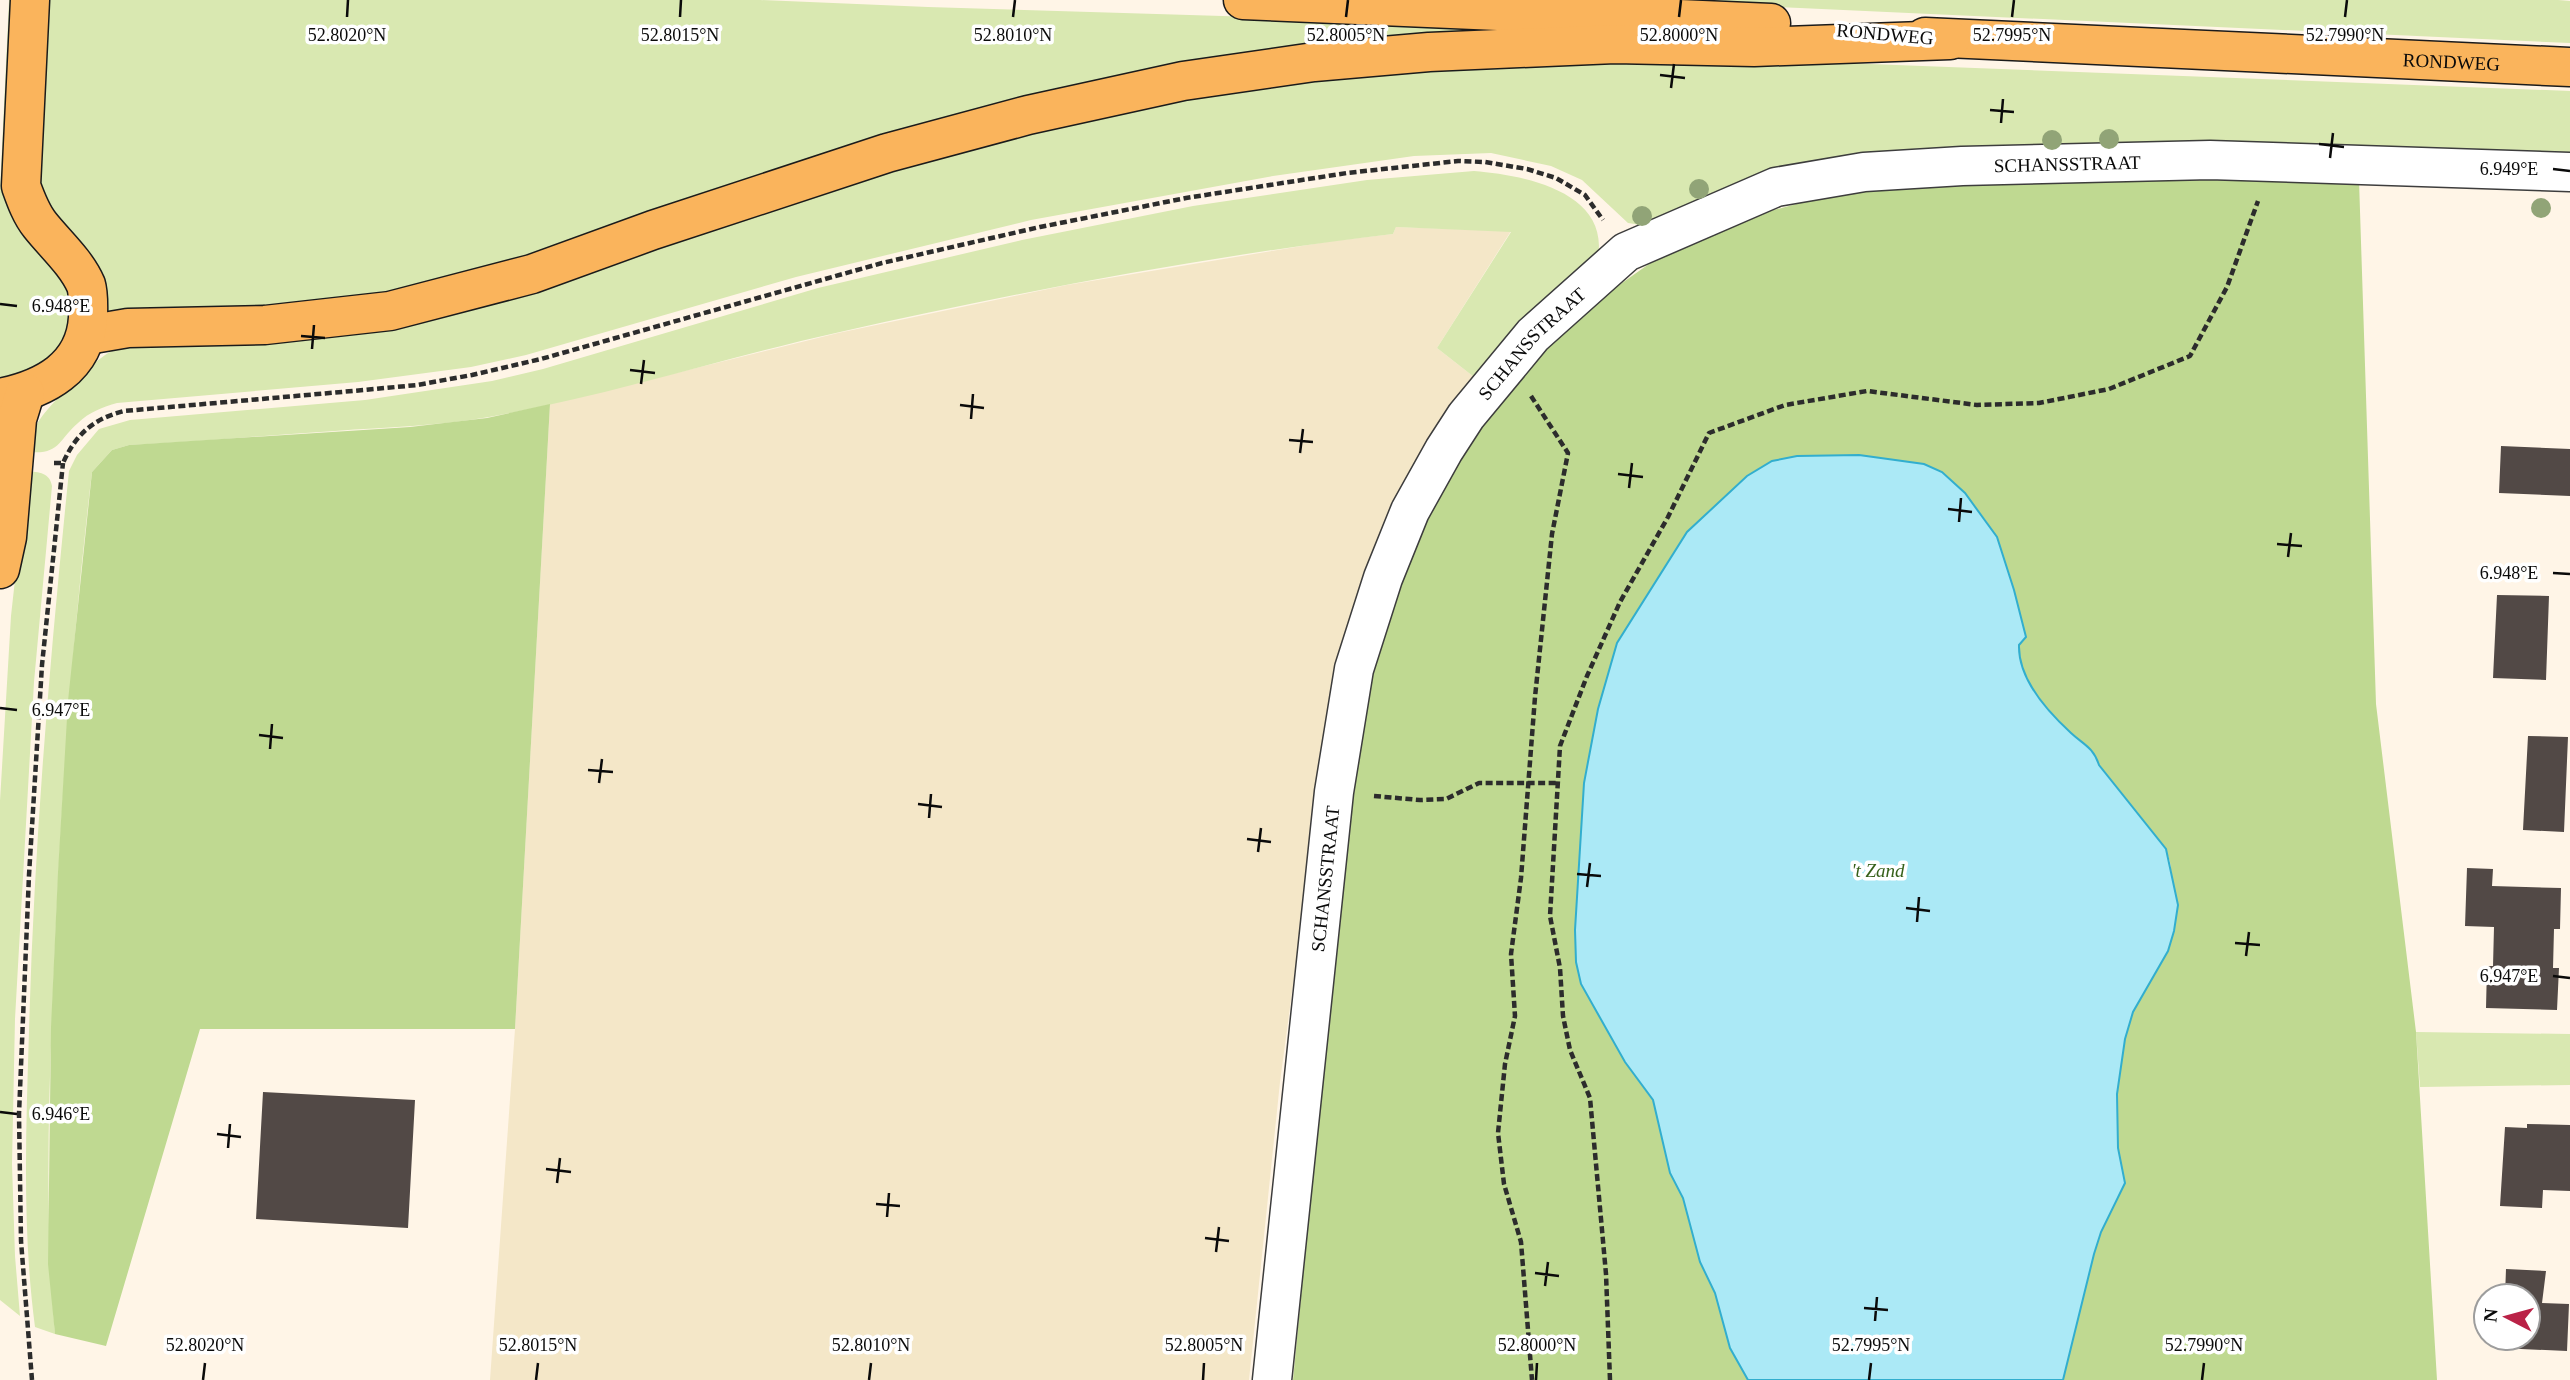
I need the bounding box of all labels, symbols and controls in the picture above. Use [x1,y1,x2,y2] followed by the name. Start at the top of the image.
[1836,19,1935,49] street label: RONDWEG
[308,25,386,45] text: 52.8020°N
[641,25,719,45] text: 52.8015°N
[974,25,1052,45] text: 52.8010°N
[1307,25,1385,45] text: 52.8005°N
[1640,25,1718,45] text: 52.8000°N
[1973,25,2051,45] text: 52.7995°N
[2306,25,2384,45] text: 52.7990°N
[2402,49,2501,74] street label: RONDWEG
[1994,151,2141,176] street label: SCHANSSTRAAT
[2480,159,2538,179] text: 6.949°E
[1474,283,1590,404] street label: SCHANSSTRAAT
[32,296,90,316] text: 6.948°E
[2480,563,2538,583] text: 6.948°E
[32,700,90,720] text: 6.947°E
[1307,804,1343,953] street label: SCHANSSTRAAT
[1851,860,1905,881] park label: 't Zand
[2480,966,2538,986] text: 6.947°E
[32,1104,90,1124] text: 6.946°E
[2472,1282,2542,1352] north arrow
[2479,1307,2502,1323] text: N
[166,1335,244,1355] text: 52.8020°N
[499,1335,577,1355] text: 52.8015°N
[832,1335,910,1355] text: 52.8010°N
[1165,1335,1243,1355] text: 52.8005°N
[1498,1335,1576,1355] text: 52.8000°N
[1832,1335,1910,1355] text: 52.7995°N
[2165,1335,2243,1355] text: 52.7990°N

